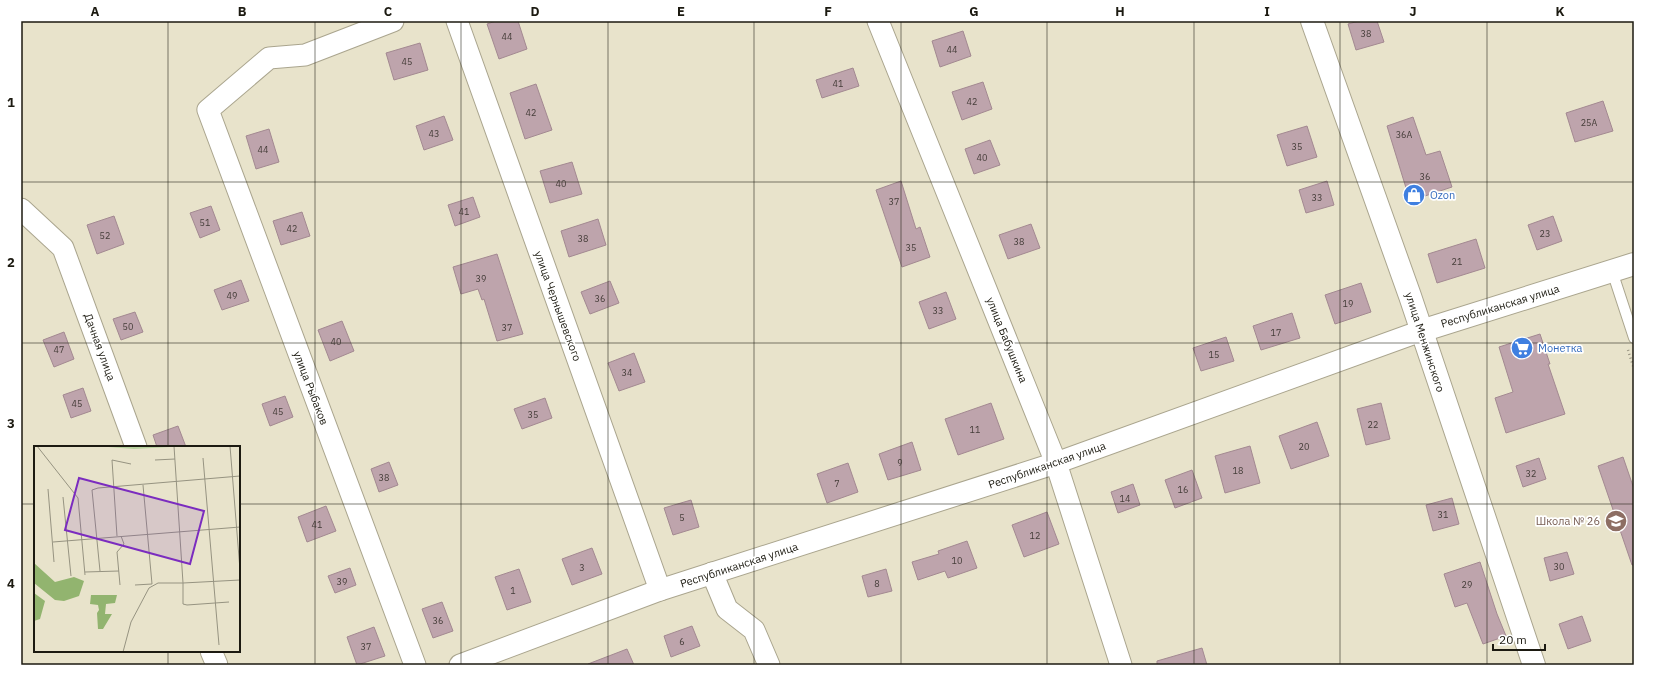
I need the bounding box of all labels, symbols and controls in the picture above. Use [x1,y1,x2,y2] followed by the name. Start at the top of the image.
[91,3,100,20] text: A
[238,3,247,20] text: B
[384,3,393,20] text: C
[530,3,540,20] text: D
[677,3,685,20] text: E
[824,3,832,20] text: F
[969,3,979,20] text: G
[1115,3,1125,20] text: H
[1264,3,1270,20] text: I
[1409,3,1417,20] text: J
[1555,3,1565,20] text: K
[1361,28,1371,39] house number: 38
[502,31,512,42] house number: 44
[947,44,957,55] house number: 44
[402,56,412,67] house number: 45
[833,78,843,89] house number: 41
[7,94,15,111] text: 1
[967,96,977,107] house number: 42
[526,107,536,118] house number: 42
[1581,117,1598,128] house number: 25А
[429,128,439,139] house number: 43
[1396,129,1413,140] house number: 36А
[1292,141,1302,152] house number: 35
[258,144,268,155] house number: 44
[977,152,987,163] house number: 40
[1420,171,1430,182] house number: 36
[556,178,566,189] house number: 40
[1401,182,1427,208] shop icon: Ozon
[1430,188,1455,202] place label: Ozon
[1312,192,1322,203] house number: 33
[889,196,899,207] house number: 37
[459,206,469,217] house number: 41
[200,217,210,228] house number: 51
[287,223,297,234] house number: 42
[1540,228,1550,239] house number: 23
[100,230,110,241] house number: 52
[578,233,588,244] house number: 38
[1014,236,1024,247] house number: 38
[906,242,916,253] house number: 35
[532,249,584,363] street label: улица Чернышевского
[7,254,15,271] text: 2
[1452,256,1462,267] house number: 21
[476,273,486,284] house number: 39
[1439,281,1561,331] street label: Республиканская улица
[227,290,237,301] house number: 49
[1402,290,1448,394] street label: улица Менжинского
[595,293,605,304] house number: 36
[983,295,1031,385] street label: улица Бабушкина
[1343,298,1353,309] house number: 19
[933,305,943,316] house number: 33
[81,311,119,383] street label: Дачная улица
[123,321,133,332] house number: 50
[502,322,512,333] house number: 37
[1271,327,1281,338] house number: 17
[1509,335,1535,361] supermarket icon: Монетка
[331,336,341,347] house number: 40
[1538,341,1583,355] place label: Монетка
[54,344,64,355] house number: 47
[290,349,332,427] street label: улица Рыбаков
[1209,349,1219,360] house number: 15
[622,367,632,378] house number: 34
[72,398,82,409] house number: 45
[273,406,283,417] house number: 45
[528,409,538,420] house number: 35
[7,415,15,432] text: 3
[1368,419,1378,430] house number: 22
[970,424,980,435] house number: 11
[986,438,1108,492] street label: Республиканская улица
[1299,441,1309,452] house number: 20
[34,446,240,652] inset map
[897,457,903,468] house number: 9
[1233,465,1243,476] house number: 18
[1526,468,1536,479] house number: 32
[379,472,389,483] house number: 38
[834,478,840,489] house number: 7
[1178,484,1188,495] house number: 16
[1120,493,1130,504] house number: 14
[1603,508,1629,534] school or university icon: Школа № 26
[1438,509,1448,520] house number: 31
[679,512,685,523] house number: 5
[1536,514,1600,528] place label: Школа № 26
[312,519,322,530] house number: 41
[1030,530,1040,541] house number: 12
[678,539,800,591] street label: Республиканская улица
[952,555,962,566] house number: 10
[1554,561,1564,572] house number: 30
[579,562,585,573] house number: 3
[7,575,15,592] text: 4
[337,576,347,587] house number: 39
[874,578,880,589] house number: 8
[1462,579,1472,590] house number: 29
[510,585,516,596] house number: 1
[433,615,443,626] house number: 36
[1493,626,1545,652] scale bar
[1499,632,1527,647] text: 20 m
[679,636,685,647] house number: 6
[361,641,371,652] house number: 37

